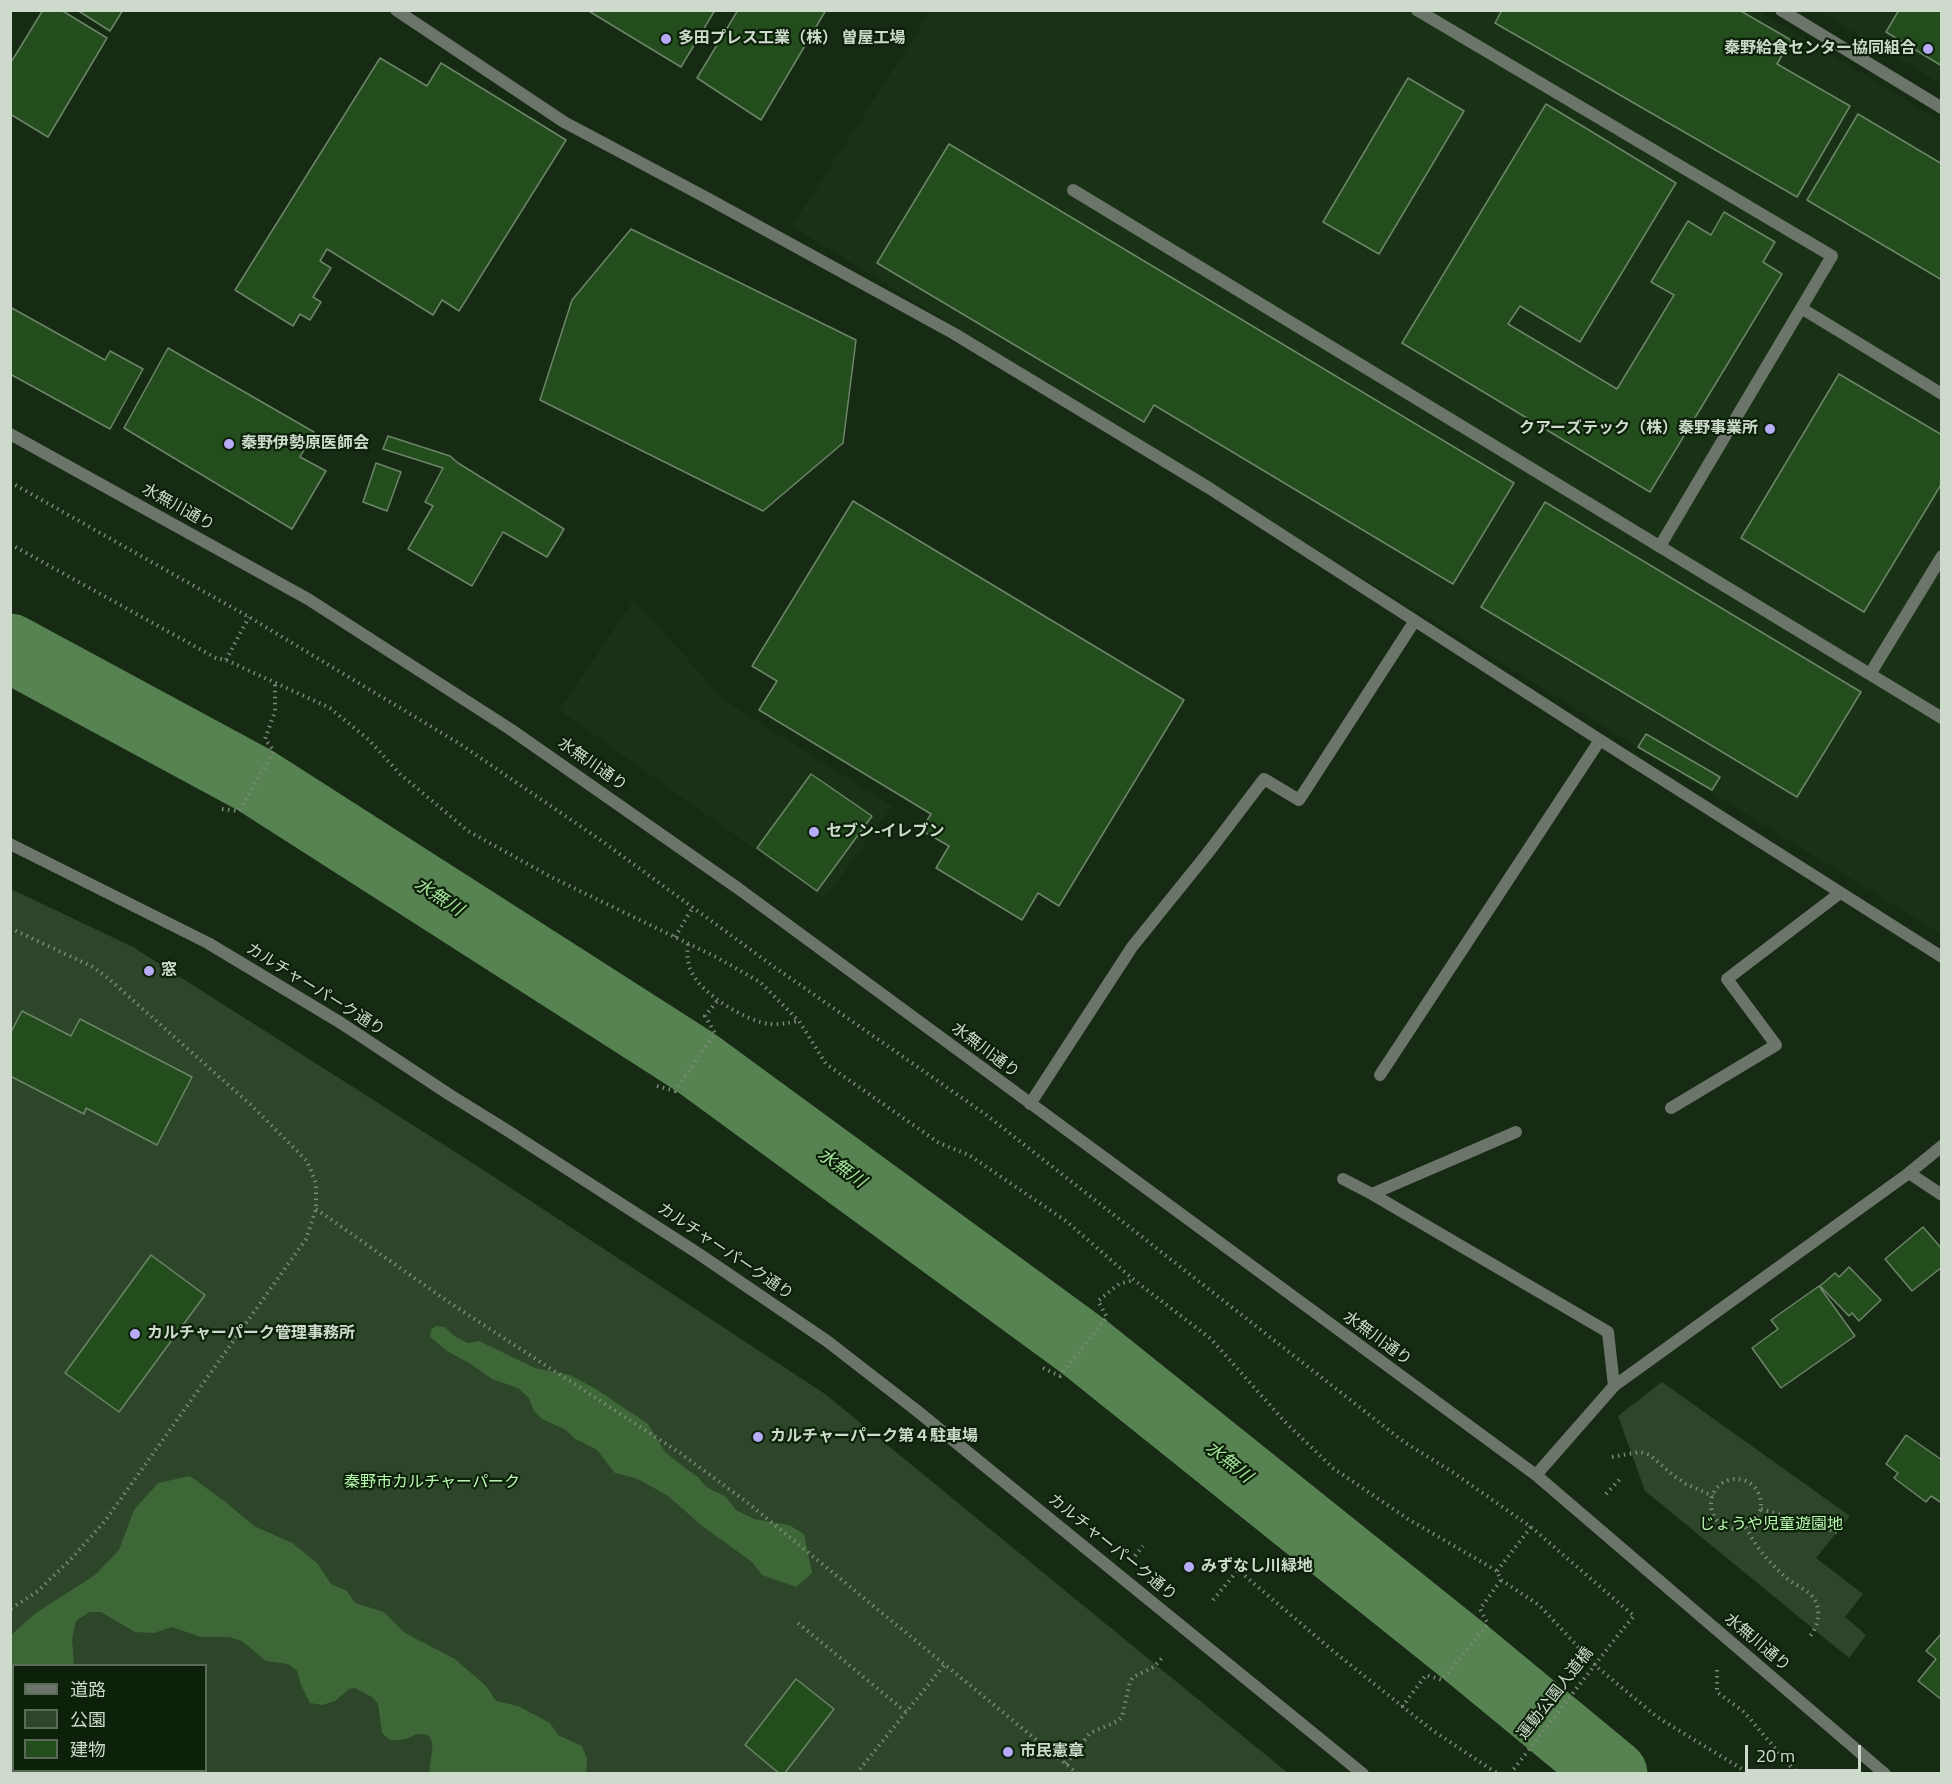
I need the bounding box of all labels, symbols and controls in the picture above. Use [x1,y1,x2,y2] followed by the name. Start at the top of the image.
[678,29,906,49] place label: 多田プレス工業（株） 曽屋工場
[659,32,673,46] marker: 多田プレス工業（株） 曽屋工場
[1724,39,1916,59] place label: 秦野給食センター協同組合
[1921,42,1935,56] marker: 秦野給食センター協同組合
[1519,419,1758,439] place label: クアーズテック（株）秦野事業所
[1763,422,1777,436] marker: クアーズテック（株）秦野事業所
[241,434,369,454] place label: 秦野伊勢原医師会
[222,437,236,451] marker: 秦野伊勢原医師会
[138,480,218,536] street label: 水無川通り
[554,734,630,796] street label: 水無川通り
[826,822,945,842] place label: セブン-イレブン
[807,825,821,839] marker: セブン-イレブン
[409,874,467,922] water label: 水無川
[242,939,388,1041] street label: カルチャーパーク通り
[161,961,177,981] place label: 窓
[142,964,156,978] marker: 窓
[947,1019,1023,1083] street label: 水無川通り
[813,1144,869,1194] water label: 水無川
[653,1199,797,1305] street label: カルチャーパーク通り
[1339,1308,1415,1370] street label: 水無川通り
[147,1324,355,1344] place label: カルチャーパーク管理事務所
[128,1327,142,1341] marker: カルチャーパーク管理事務所
[770,1427,978,1447] place label: カルチャーパーク第４駐車場
[751,1430,765,1444] marker: カルチャーパーク第４駐車場
[1200,1438,1256,1488] water label: 水無川
[344,1473,520,1493] park label: 秦野市カルチャーパーク
[1044,1490,1180,1606] street label: カルチャーパーク通り
[1699,1515,1843,1535] park label: じょうや児童遊園地
[1201,1557,1313,1577] place label: みずなし川緑地
[1182,1560,1196,1574] marker: みずなし川緑地
[1720,1610,1794,1676] street label: 水無川通り
[1514,1644,1598,1744] street label: 運動公園人道橋
[12,1664,207,1772] legend
[70,1676,106,1703] text: 道路
[70,1706,106,1733] text: 公園
[1748,1733,1864,1771] scale bar
[70,1736,106,1763] text: 建物
[1020,1742,1084,1762] place label: 市民憲章
[1756,1742,1795,1769] text: 20 m
[1001,1745,1015,1759] marker: 市民憲章

